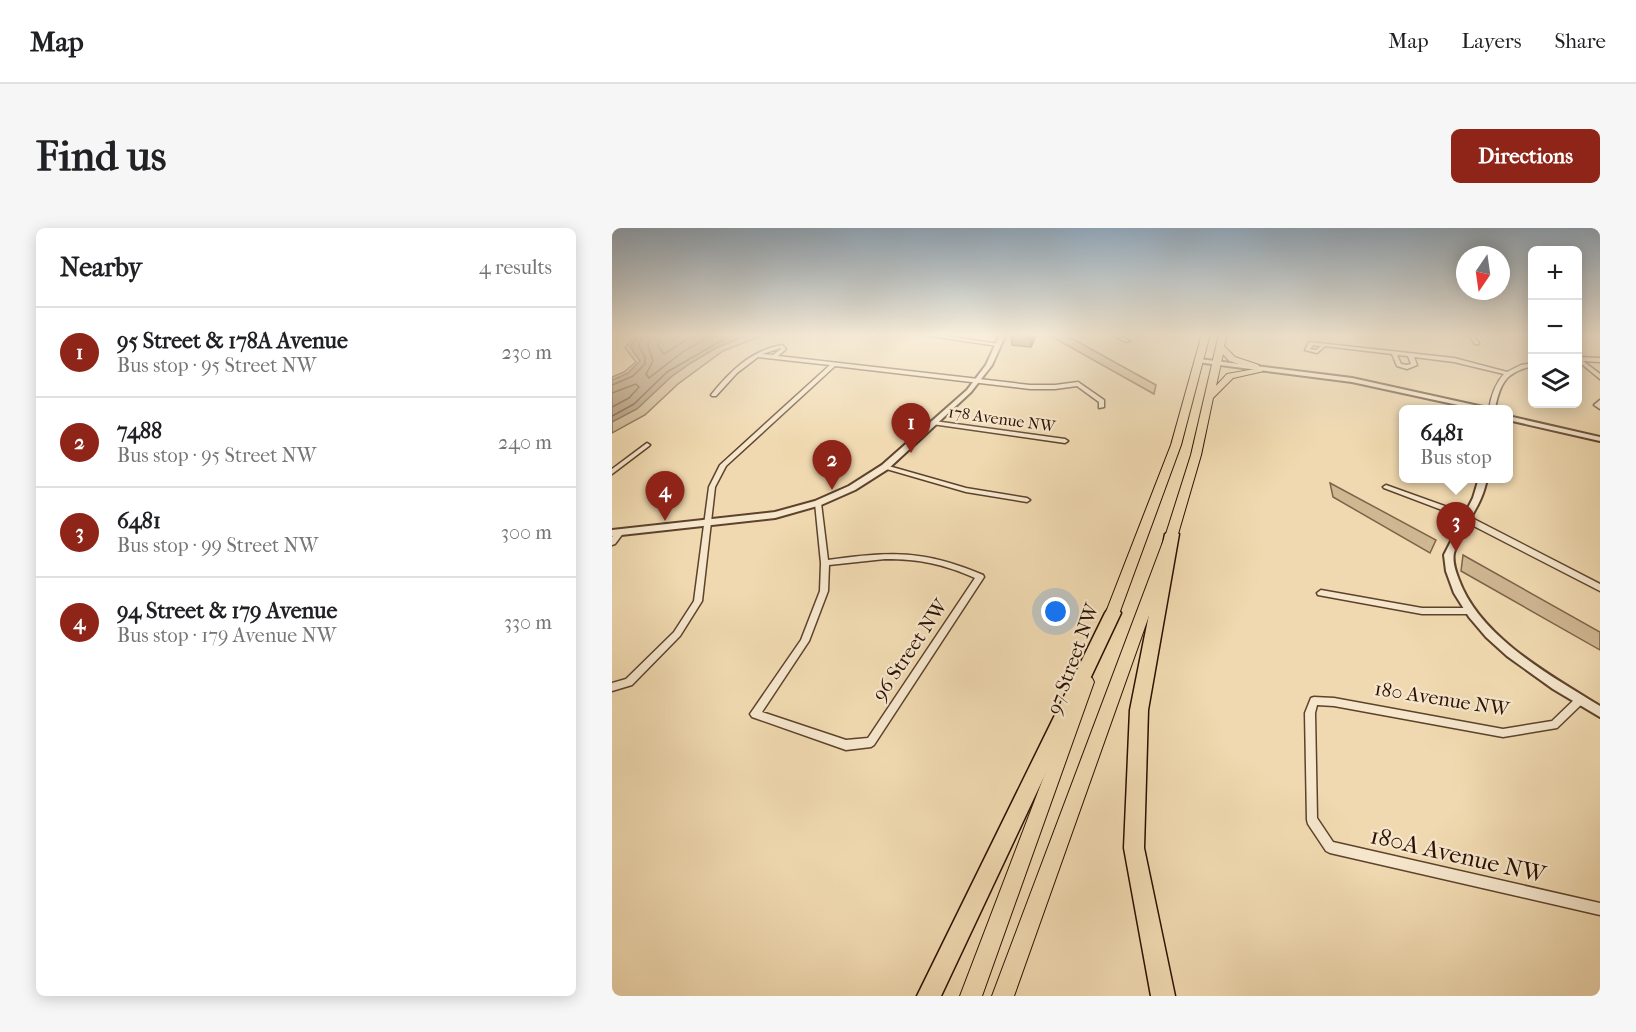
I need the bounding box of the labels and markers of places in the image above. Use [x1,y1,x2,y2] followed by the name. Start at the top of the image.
[892,404,930,453] pin: 1
[812,440,852,490] pin: 2
[646,472,684,521] pin: 4
[1436,502,1476,552] pin: 3

